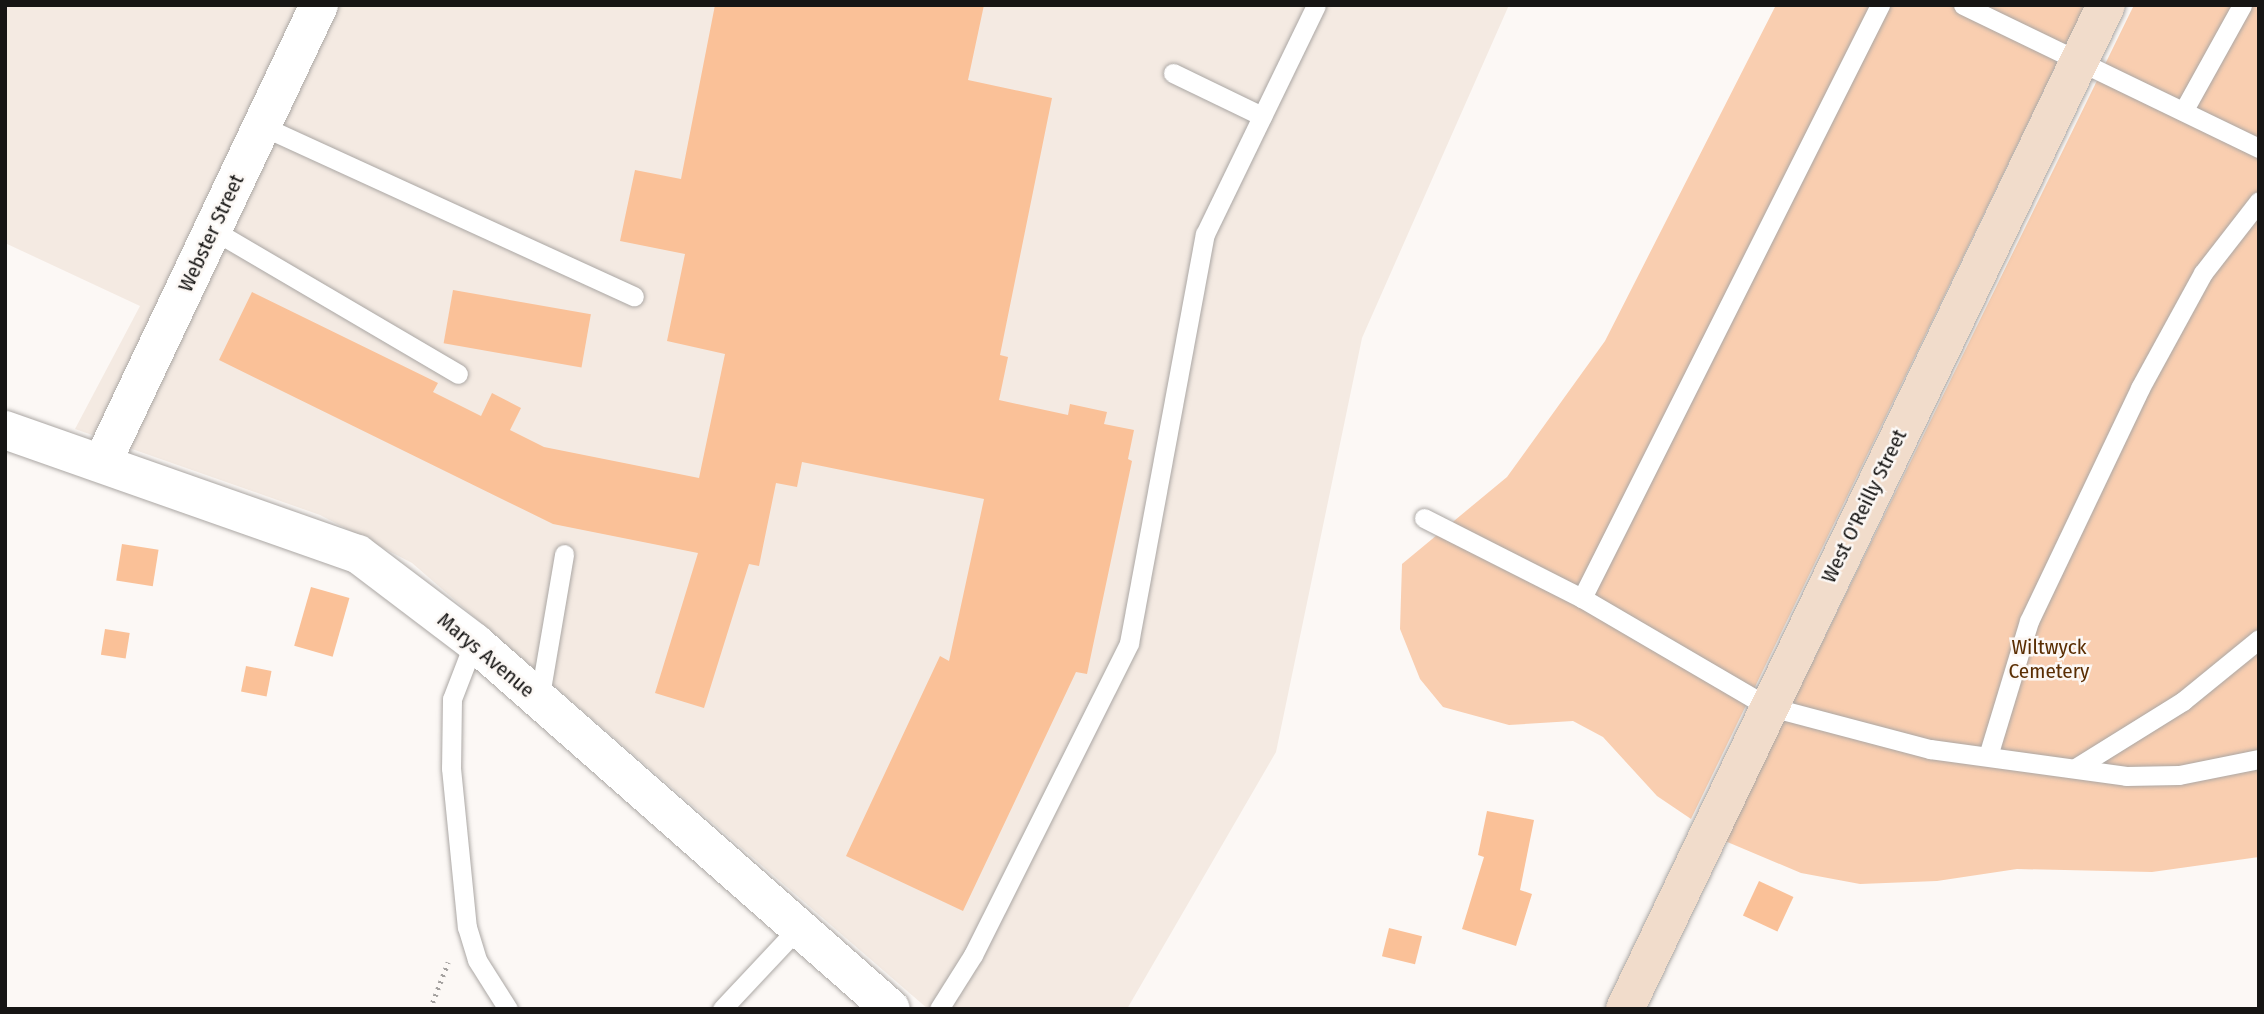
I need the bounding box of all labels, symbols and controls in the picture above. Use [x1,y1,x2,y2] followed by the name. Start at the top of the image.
[173,170,249,296] street label: Webster Street
[1816,425,1912,587] street label: West O'Reilly Street
[432,607,540,703] street label: Marys Avenue
[2009,634,2089,684] park label: Wiltwyck Cemetery

